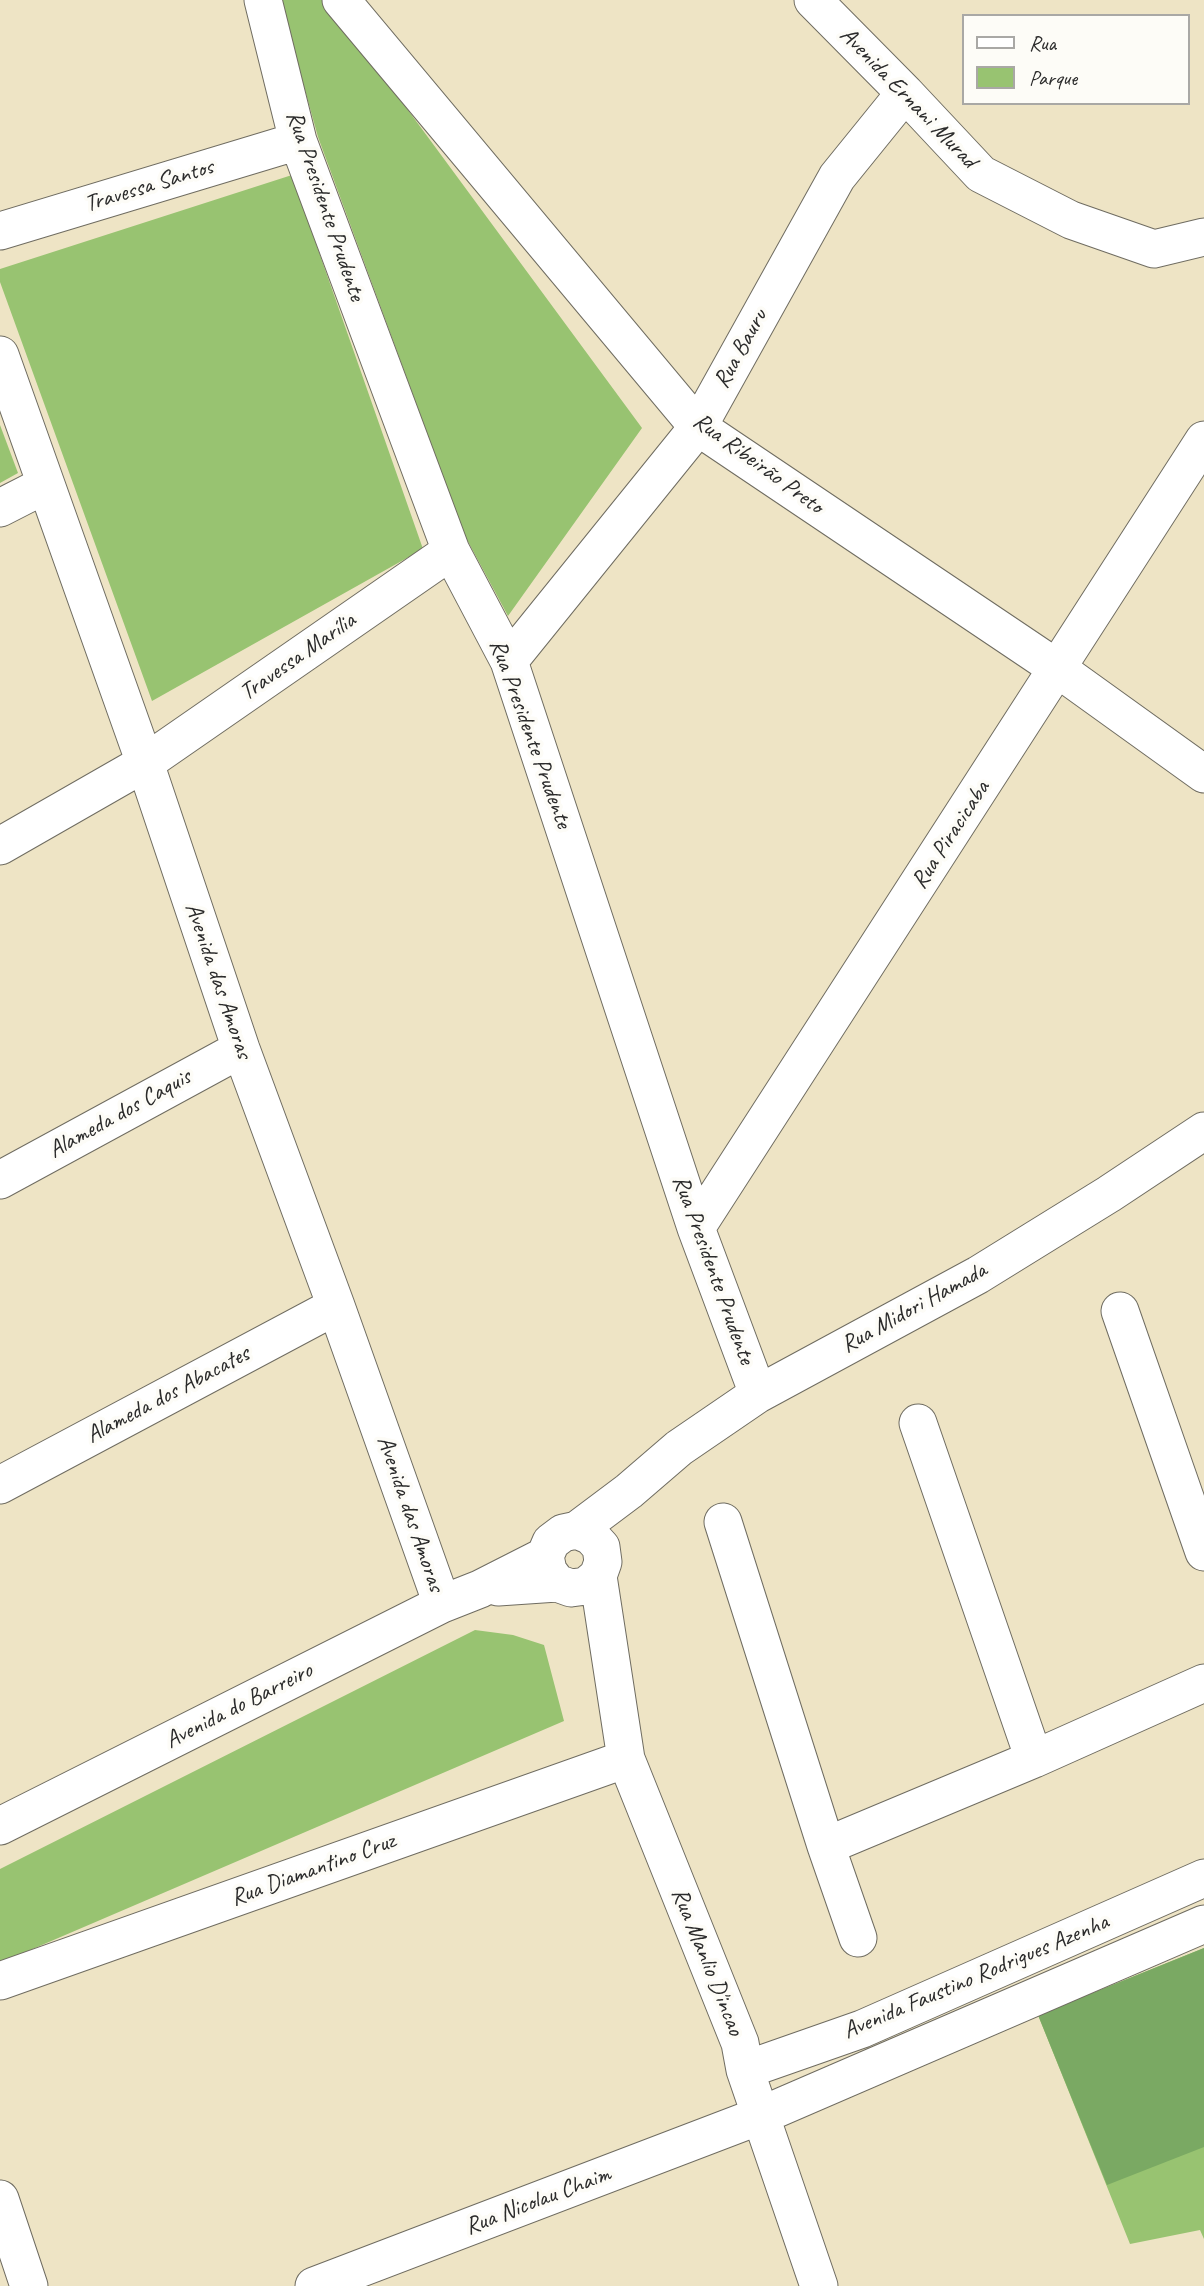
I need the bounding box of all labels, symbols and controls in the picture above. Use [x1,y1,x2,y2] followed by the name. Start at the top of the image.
[962,14,1190,105] legend
[833,21,983,175] street label: Avenida Ernani Murad
[1029,30,1056,56] text: Rua
[1029,65,1077,91] text: Parque
[279,107,371,305] street label: Rua Presidente Prudente
[81,153,217,219] street label: Travessa Santos
[708,304,774,394] street label: Rua Bauru
[687,407,829,521] street label: Rua Ribeirão Preto
[234,607,362,707] street label: Travessa Marília
[482,636,578,832] street label: Rua Presidente Prudente
[905,776,997,894] street label: Rua Piracicaba
[178,899,258,1063] street label: Avenida das Amoras
[44,1063,196,1165] street label: Alameda dos Caquis
[665,1172,761,1368] street label: Rua Presidente Prudente
[836,1256,992,1360] street label: Rua Midori Hamada
[81,1340,255,1450] street label: Alameda dos Abacates
[370,1432,450,1596] street label: Avenida das Amoras
[161,1657,317,1755] street label: Avenida do Barreiro
[227,1827,399,1913] street label: Rua Diamantino Cruz
[664,1884,750,2040] street label: Rua Manlio D'incao
[839,1908,1113,2046] street label: Avenida Faustino Rodrigues Azenha
[461,2160,615,2242] street label: Rua Nicolau Chaim

